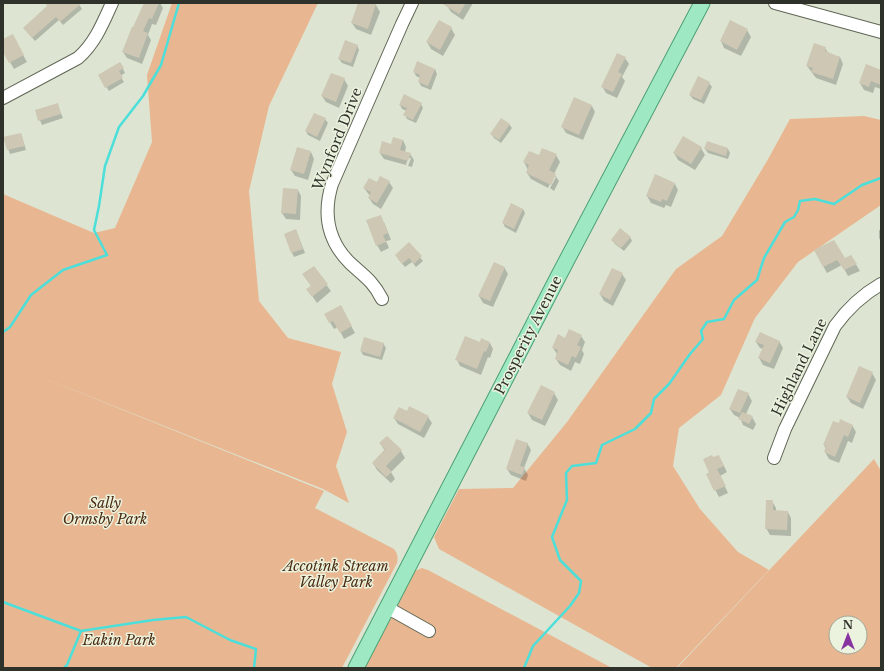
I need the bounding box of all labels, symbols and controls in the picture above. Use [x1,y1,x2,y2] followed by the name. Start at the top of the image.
[308,85,366,194] street label: Wynford Drive
[490,272,566,398] street label: Prosperity Avenue
[768,315,830,419] street label: Highland Lane
[63,494,147,528] park label: Sally Ormsby Park
[281,557,389,591] park label: Accotink Stream Valley Park
[828,615,868,655] north arrow
[843,618,854,632] text: N
[81,631,156,649] park label: Eakin Park

